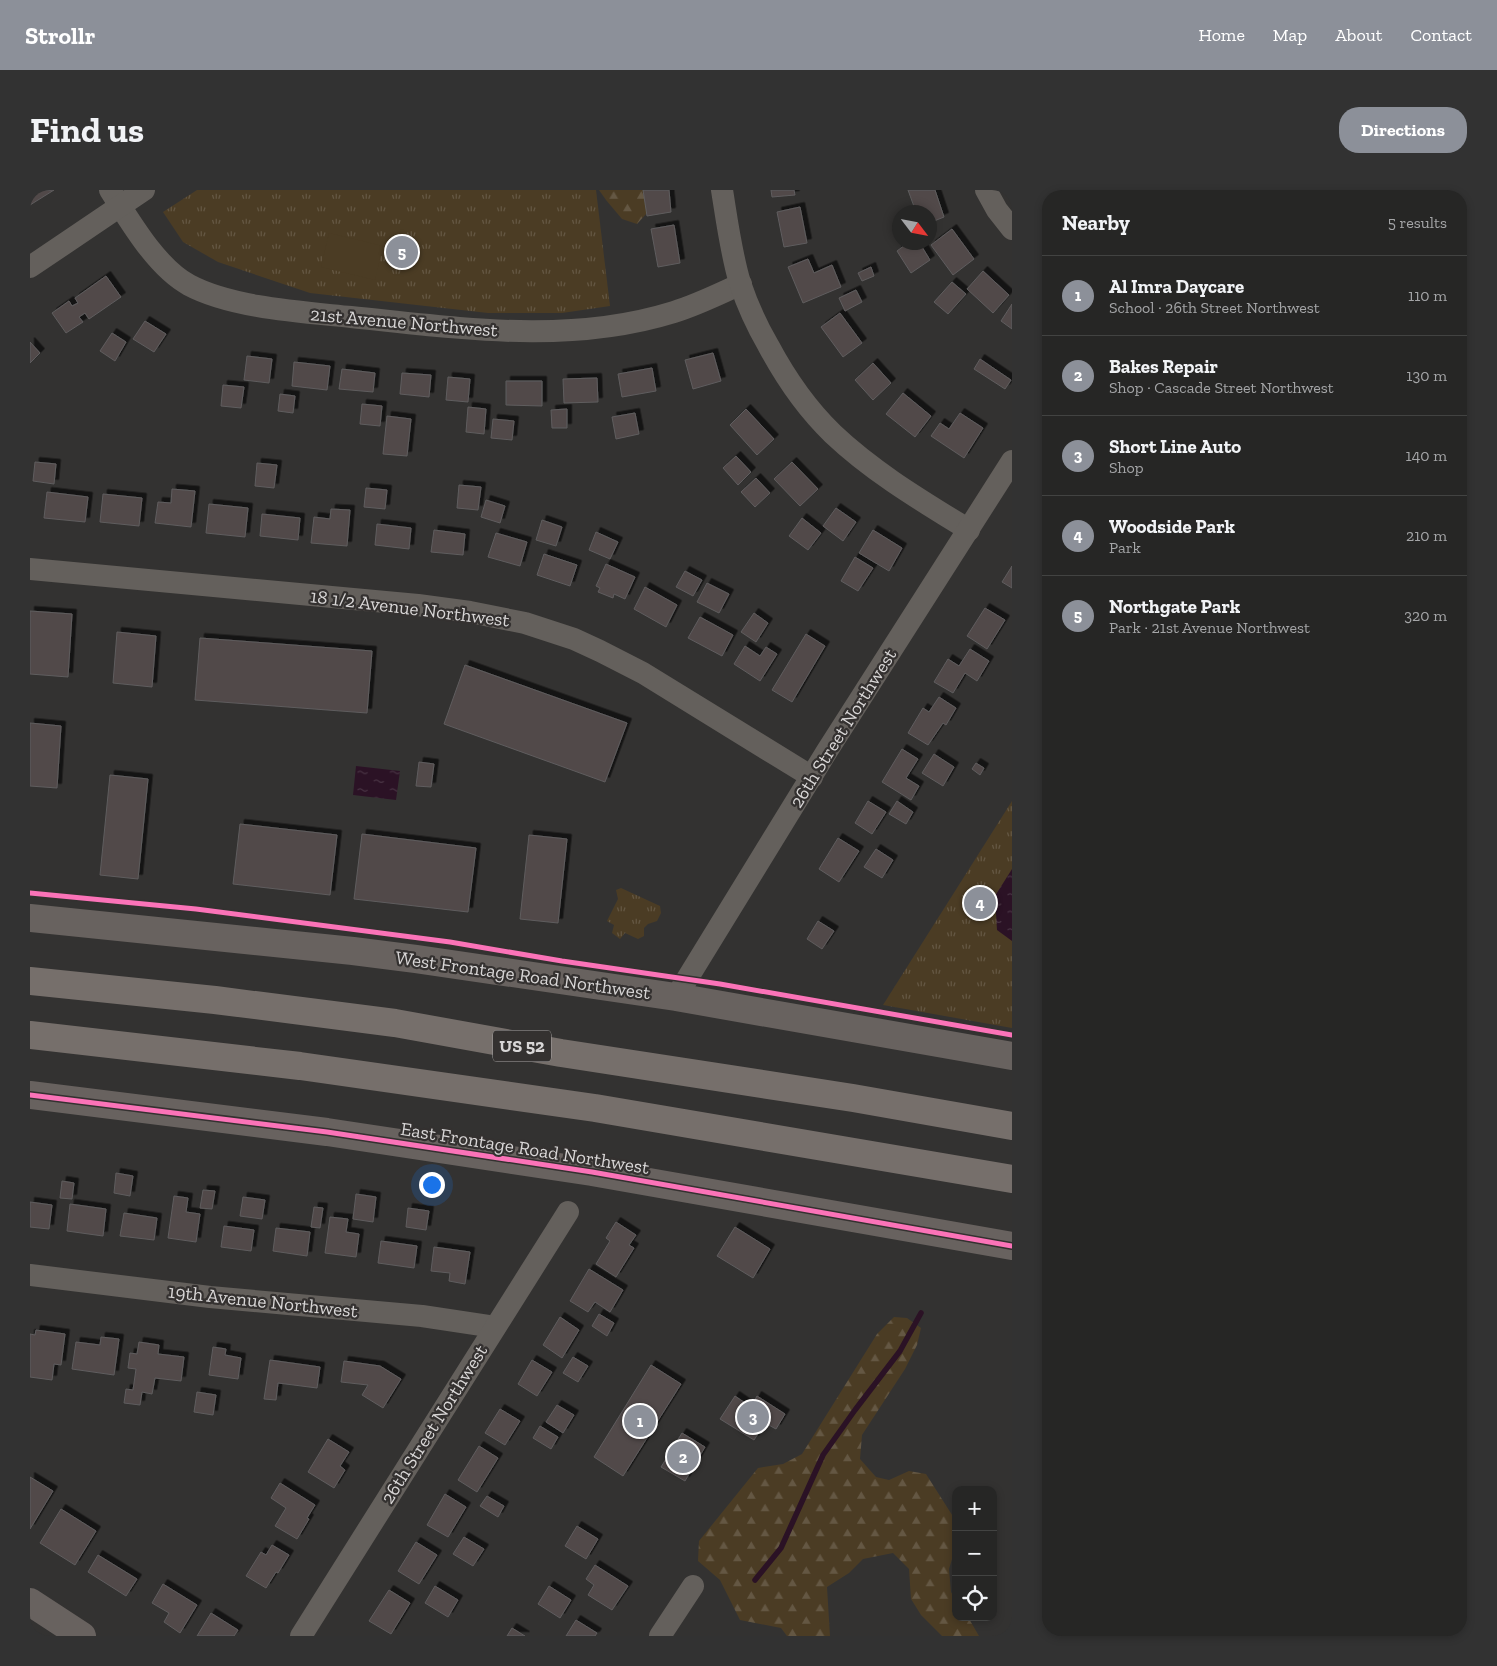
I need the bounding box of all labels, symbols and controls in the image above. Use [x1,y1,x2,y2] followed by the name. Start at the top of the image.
[25,21,95,50] text: Strollr
[1198,24,1245,46] text: Home
[1273,24,1307,46] text: Map
[1335,24,1382,46] text: About
[1410,24,1472,46] text: Contact
[1339,107,1467,153] button: Directions
[30,109,144,151] text: Find us
[892,205,937,250] north arrow
[1062,210,1130,235] text: Nearby
[1388,213,1447,232] text: 5 results
[386,233,418,271] pin: 5
[1109,275,1244,298] text: Al Imra Daycare
[1075,286,1081,305] text: 1
[1408,286,1447,305] text: 110 m
[1109,298,1320,317] text: School · 26th Street Northwest
[309,302,499,342] street label: 21st Avenue Northwest
[1109,355,1218,378] text: Bakes Repair
[1074,366,1082,385] text: 2
[1406,366,1447,385] text: 130 m
[1109,378,1334,397] text: Shop · Cascade Street Northwest
[1109,435,1241,458] text: Short Line Auto
[1074,446,1082,465] text: 3
[1406,446,1447,465] text: 140 m
[1109,458,1144,477] text: Shop
[1109,515,1235,538] text: Woodside Park
[1073,526,1083,545] text: 4
[1406,526,1447,545] text: 210 m
[1109,538,1141,557] text: Park
[309,584,511,632] street label: 18 1/2 Avenue Northwest
[1109,595,1240,618] text: Northgate Park
[1074,606,1082,625] text: 5
[1404,606,1447,625] text: 320 m
[1109,618,1310,637] text: Park · 21st Avenue Northwest
[785,644,901,812] street label: 26th Street Northwest
[964,884,996,922] pin: 4
[394,946,652,1004] street label: West Frontage Road Northwest
[493,1030,551,1061] road number: US 52
[399,1117,651,1179] street label: East Frontage Road Northwest
[419,1172,445,1198] your location
[167,1280,359,1322] street label: 19th Avenue Northwest
[376,1340,492,1508] street label: 26th Street Northwest
[737,1398,769,1436] pin: 3
[624,1402,656,1440] pin: 1
[667,1438,699,1476] pin: 2
[952,1486,997,1621] map controls
[952,1486,997,1531] button: +
[952,1531,997,1576] button: −
[952,1576,997,1621] button: locate

